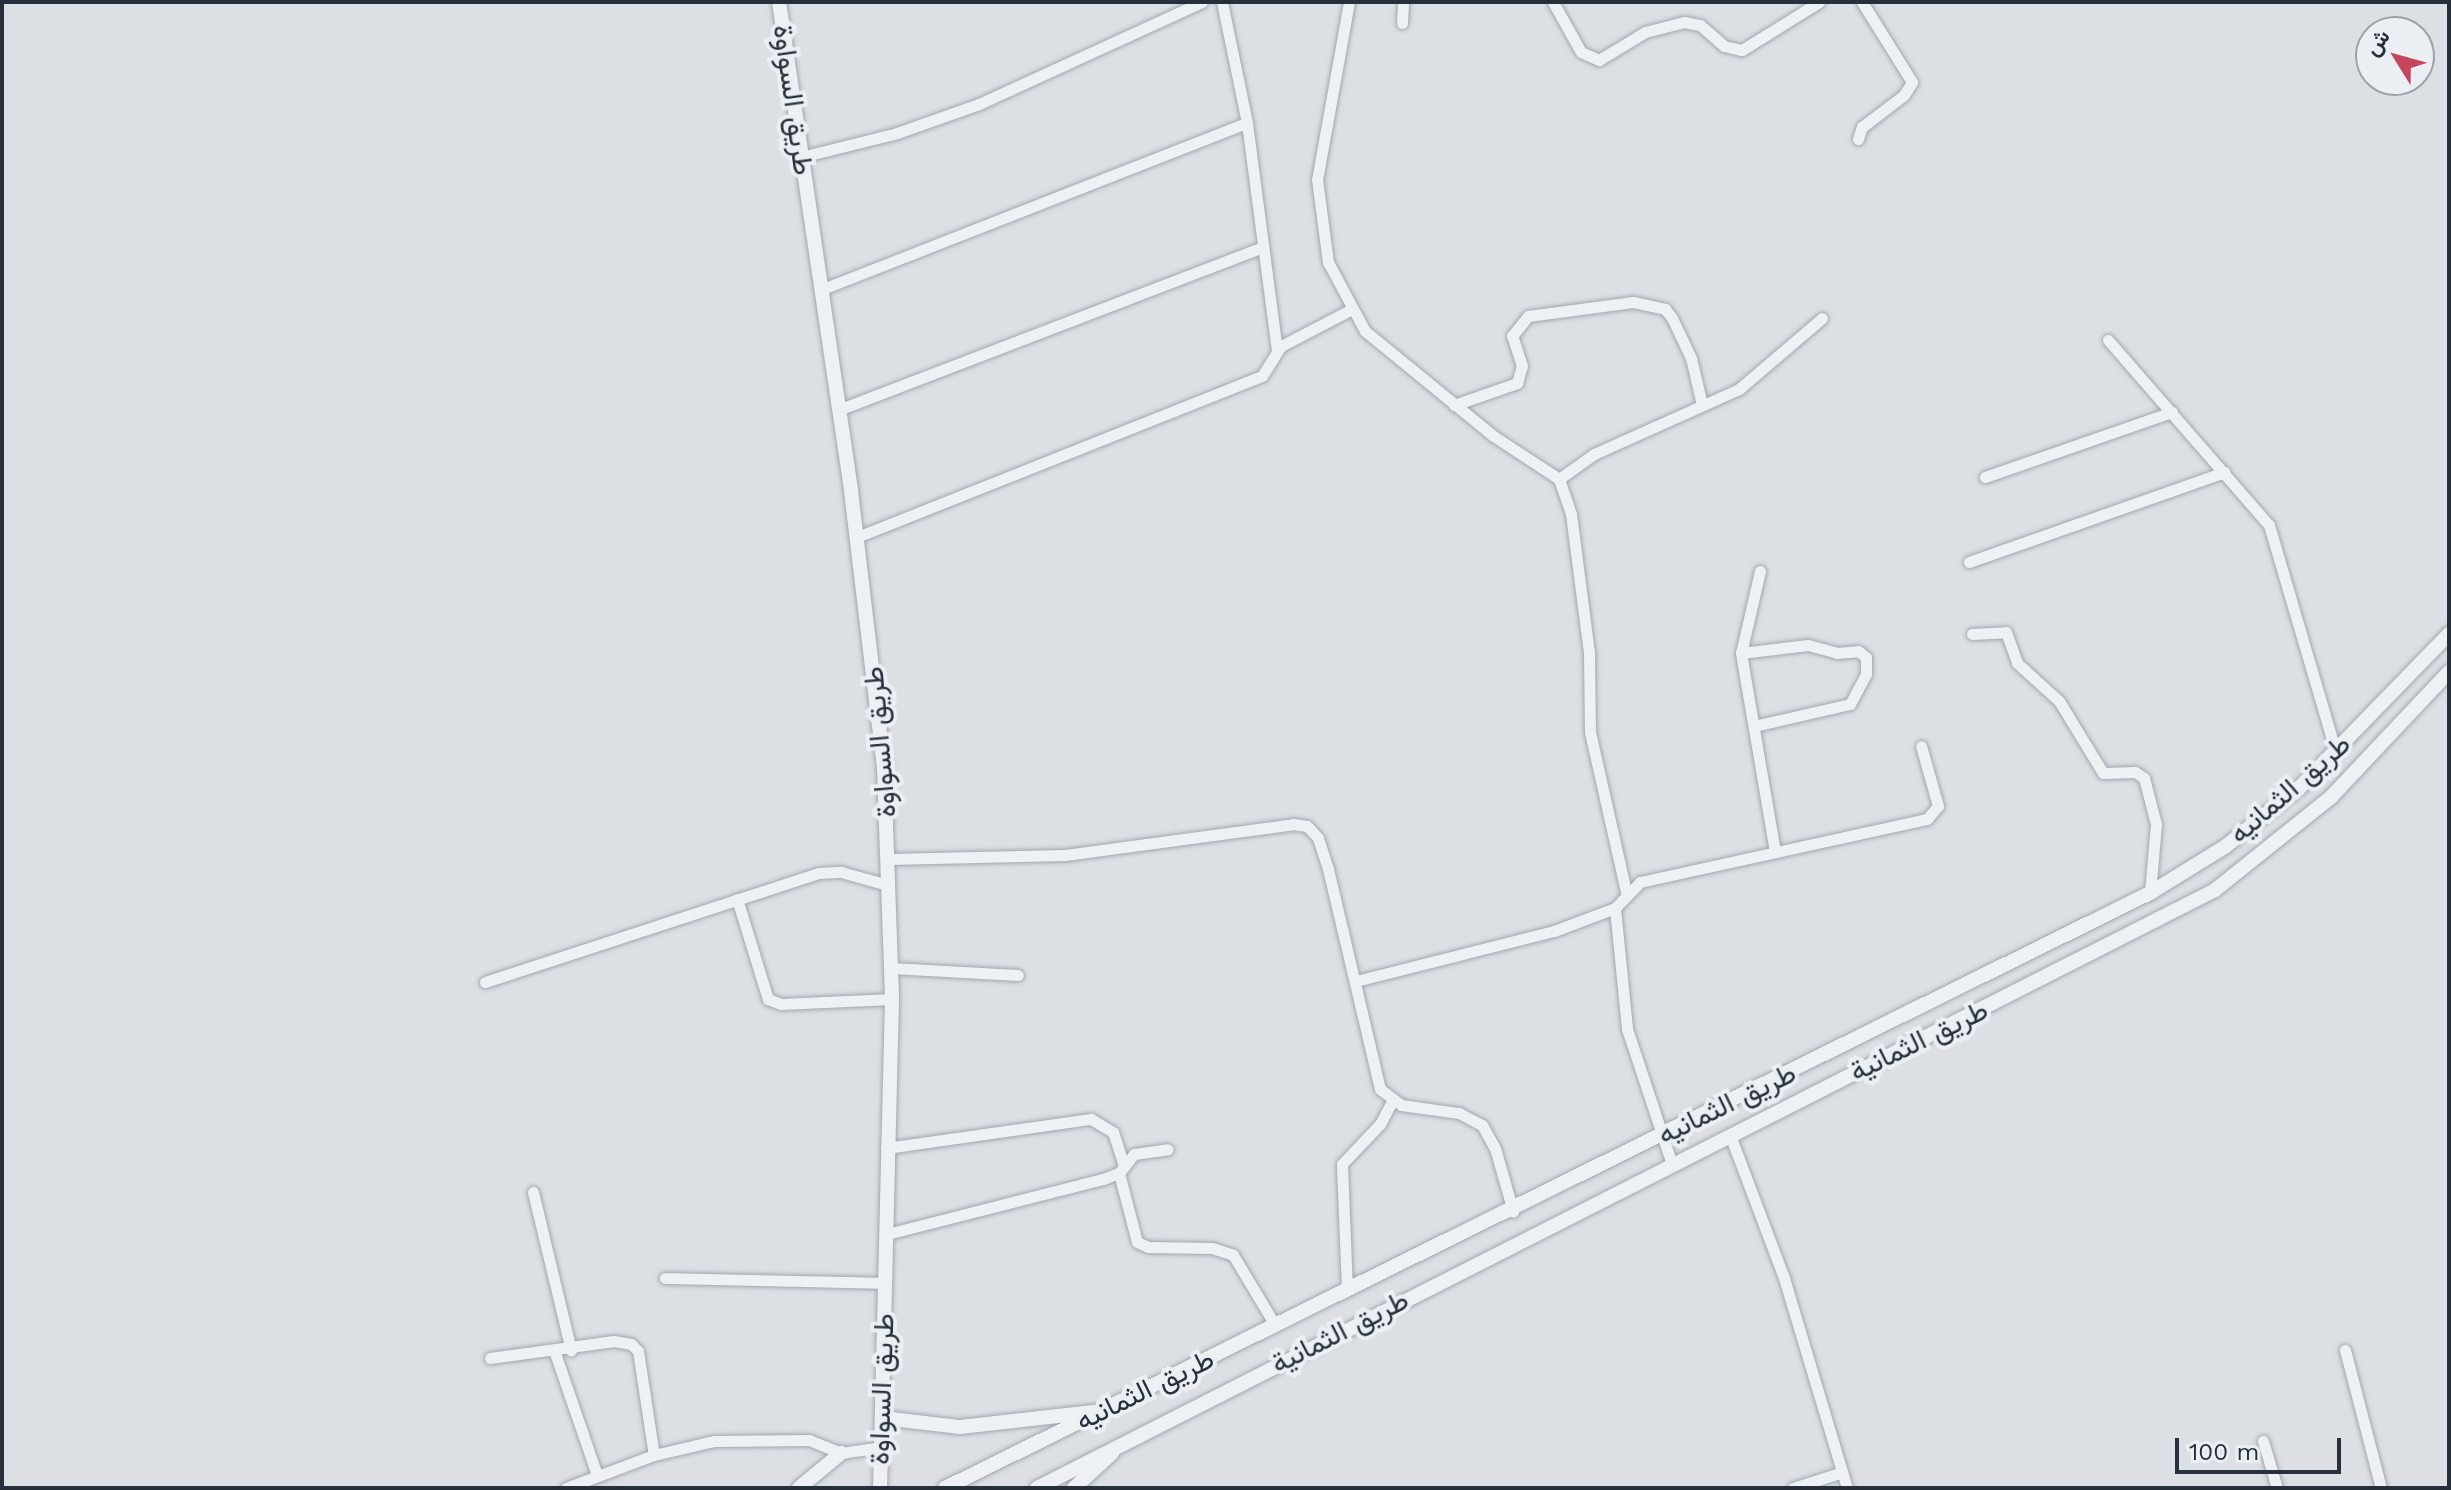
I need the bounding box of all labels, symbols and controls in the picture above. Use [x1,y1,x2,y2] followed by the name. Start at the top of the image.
[2355,16,2435,96] north arrow
[766,23,820,177] street label: طريق السواوة
[2359,24,2395,61] text: ش
[857,665,903,819] street label: طريق السواوة
[2223,727,2357,851] street label: طريق الثمانيه
[1844,993,1994,1089] street label: طريق الثمانية
[1652,1056,1802,1152] street label: طريق الثمانيه
[1266,1283,1414,1381] street label: طريق الثمانية
[863,1313,901,1465] street label: طريق السواوة
[1070,1342,1220,1438] street label: طريق الثمانيه
[2179,1422,2345,1472] scale bar
[2189,1438,2259,1466] text: 100 m

